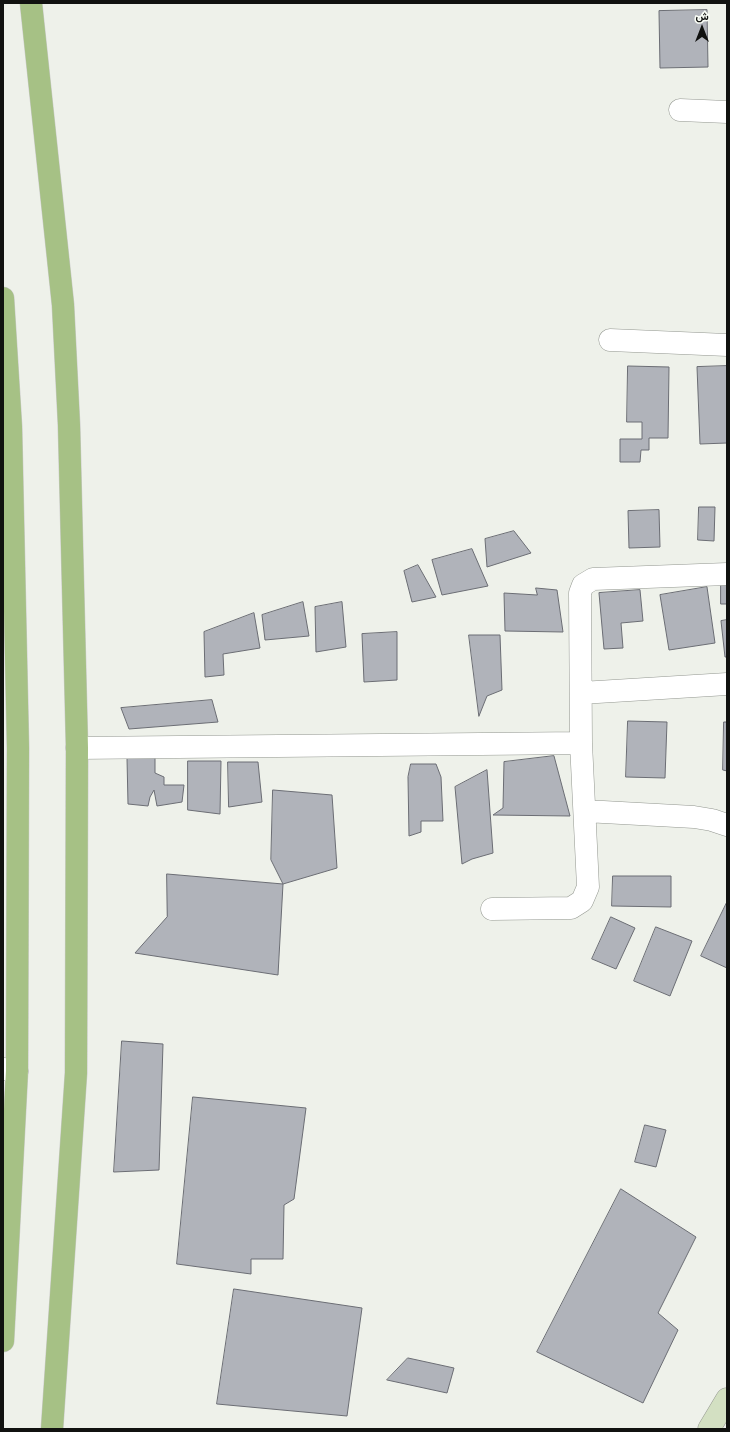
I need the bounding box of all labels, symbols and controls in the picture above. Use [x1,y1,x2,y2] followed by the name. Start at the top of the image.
[682,8,722,48] north arrow
[695,9,709,23] text: ش

